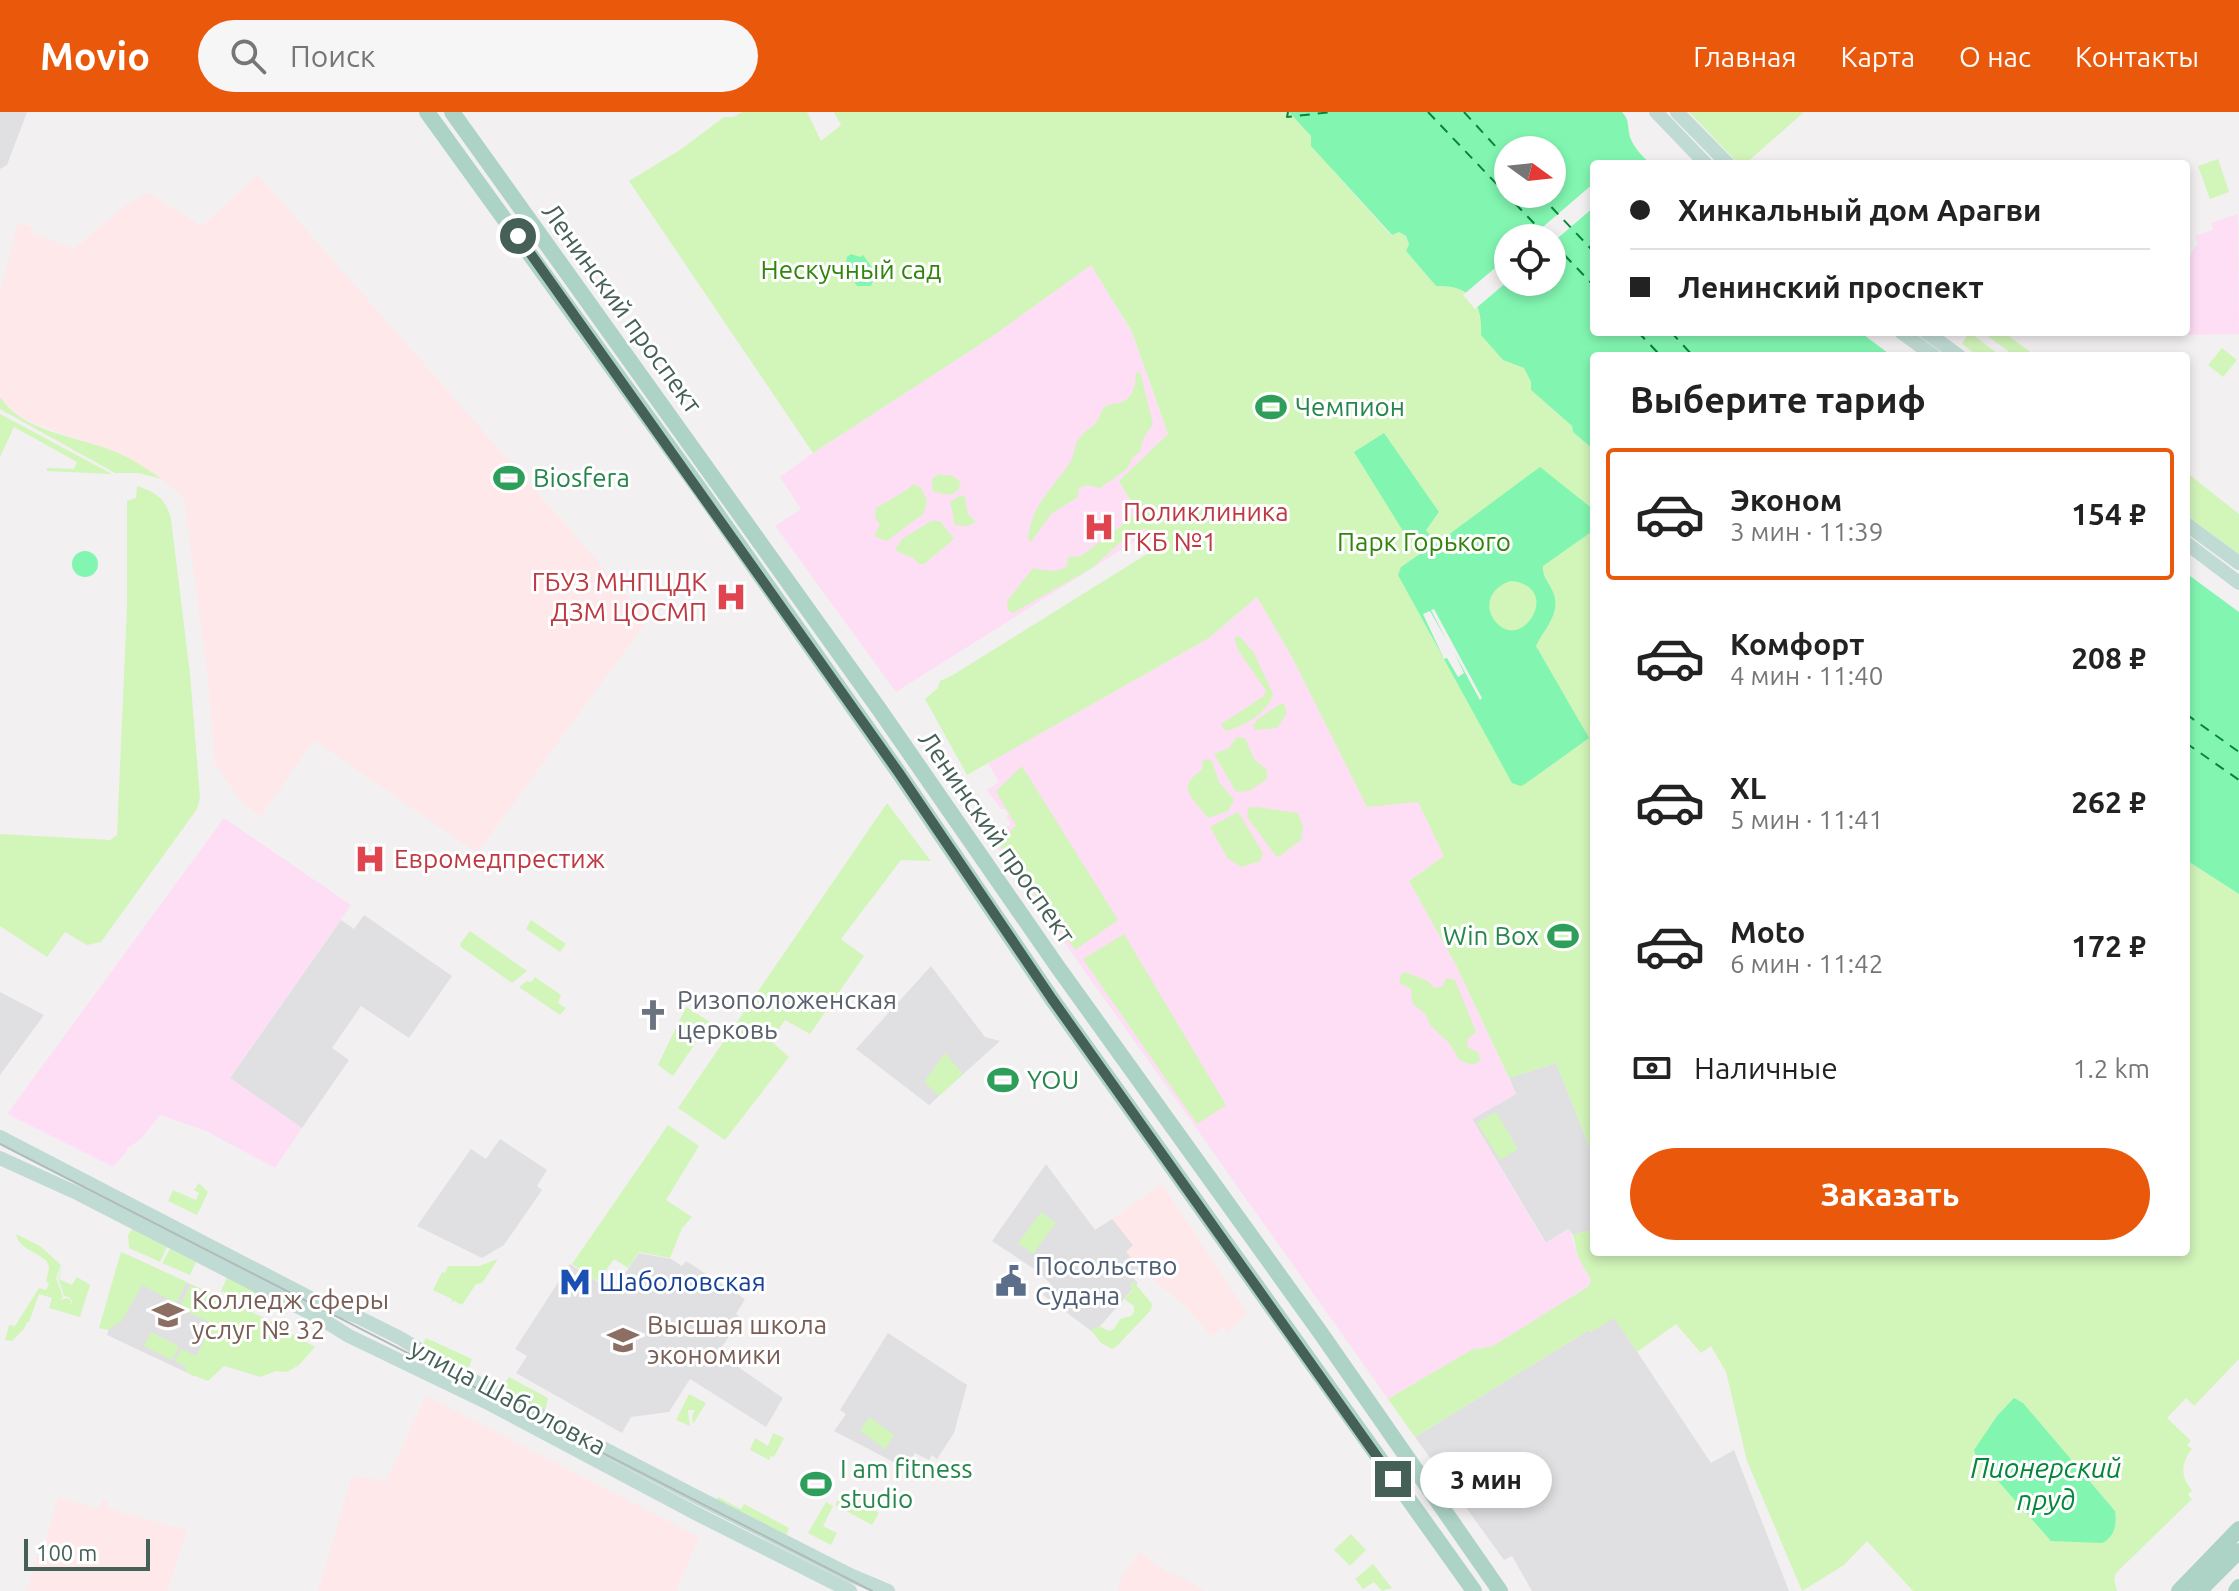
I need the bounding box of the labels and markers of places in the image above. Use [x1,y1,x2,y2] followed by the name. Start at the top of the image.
[1254,390,1288,424] sports icon: Чемпион
[1295,392,1405,421] place label: Чемпион
[492,461,526,495] sports icon: Biosfera
[533,463,630,492] place label: Biosfera
[1123,497,1289,556] place label: Поликлиника ГКБ №1
[1082,510,1116,544] hospital icon: Поликлиника ГКБ №1
[532,567,707,626] place label: ГБУЗ МНПЦДК ДЗМ ЦОСМП
[714,580,748,614] hospital icon: ГБУЗ МНПЦДК ДЗМ ЦОСМП
[353,842,387,876] hospital icon: Евромедпрестиж
[394,844,605,873] place label: Евромедпрестиж
[1546,919,1580,953] sports icon: Win Box
[1443,921,1539,950] place label: Win Box
[677,985,897,1044] place label: Ризоположенская церковь
[636,998,670,1032] church icon: Ризоположенская церковь
[986,1063,1020,1097] sports icon: YOU
[1027,1065,1079,1094] place label: YOU
[1035,1251,1178,1310] place label: Посольство Судана
[994,1264,1028,1298] public building icon: Посольство Судана
[558,1265,592,1299] metro station icon: Шаболовская
[599,1267,766,1296] place label: Шаболовская
[192,1285,389,1344] place label: Колледж сферы услуг № 32
[151,1298,185,1332] school or university icon: Колледж сферы услуг № 32
[647,1310,827,1369] place label: Высшая школа экономики
[606,1323,640,1357] school or university icon: Высшая школа экономики
[840,1454,973,1513] place label: I am fitness studio
[799,1467,833,1501] sports icon: I am fitness studio

